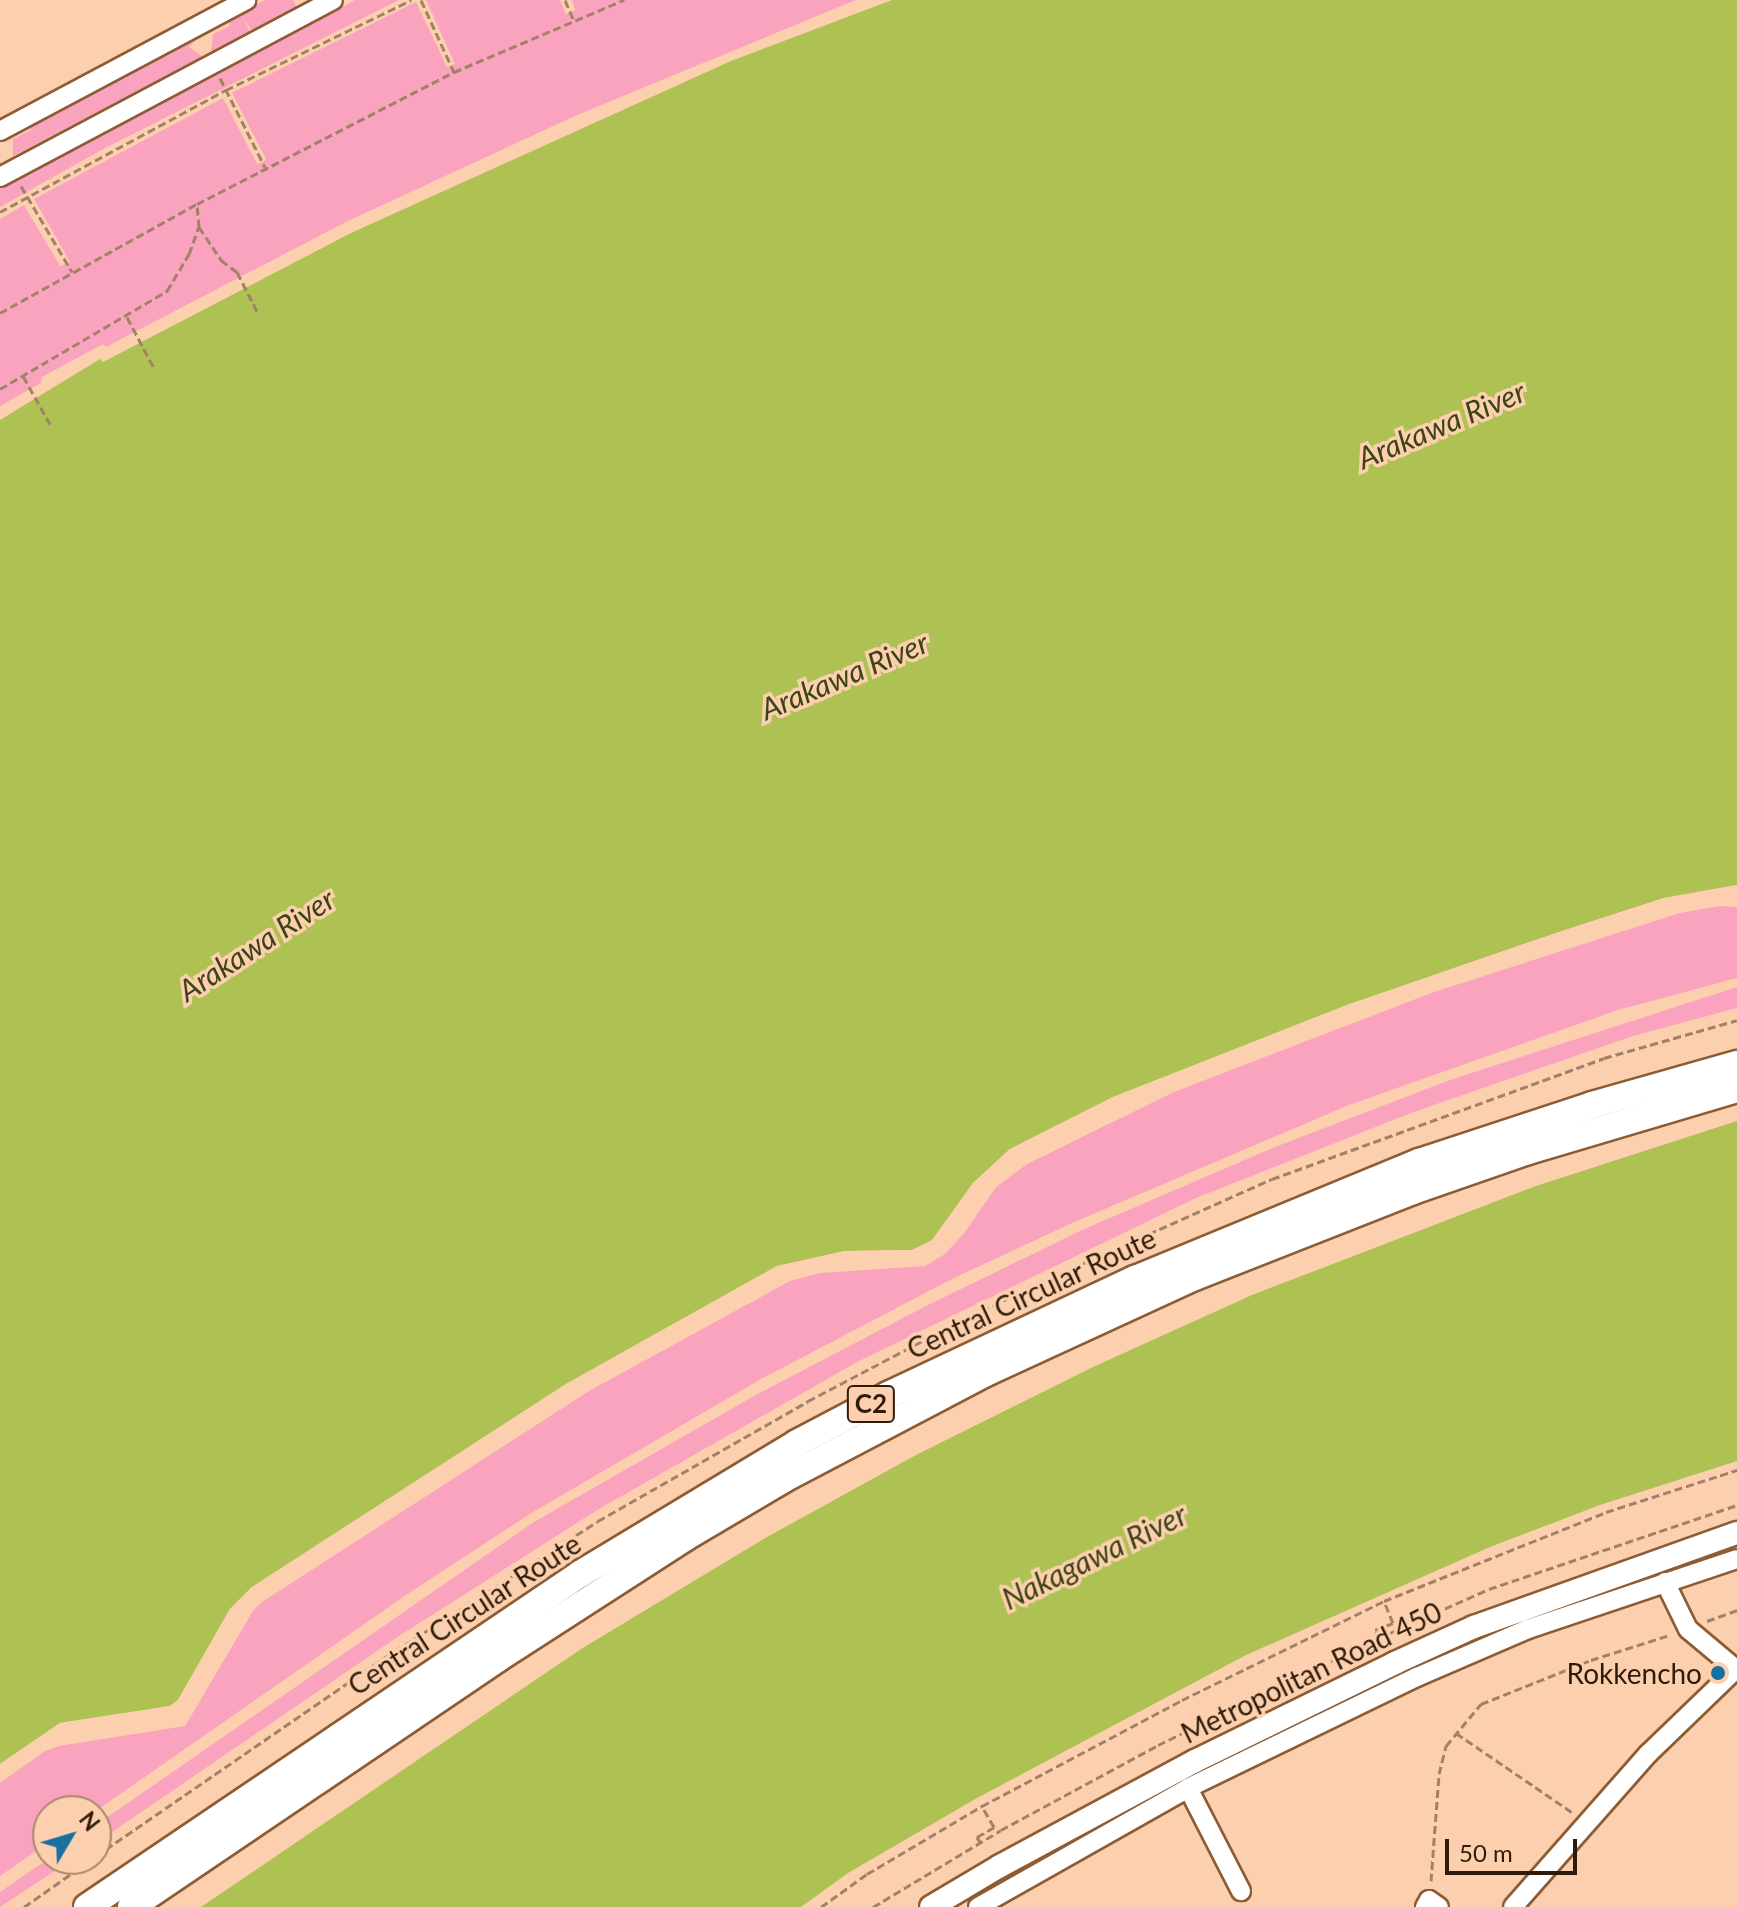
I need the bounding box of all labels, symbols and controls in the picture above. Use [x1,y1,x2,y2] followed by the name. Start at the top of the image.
[1352,372,1530,476] water label: Arakawa River
[755,623,933,727] water label: Arakawa River
[171,880,341,1008] water label: Arakawa River
[901,1220,1161,1366] street label: Central Circular Route
[845,1382,897,1426] road number: C2
[996,1496,1192,1616] water label: Nakagawa River
[341,1526,587,1702] street label: Central Circular Route
[1175,1594,1447,1750] street label: Metropolitan Road 450
[1567,1656,1702,1690] place label: Rokkencho
[1709,1664,1727,1682] marker: Rokkencho
[32,1795,112,1875] north arrow
[74,1806,106,1836] text: N
[1449,1823,1581,1873] scale bar
[1459,1838,1513,1867] text: 50 m

